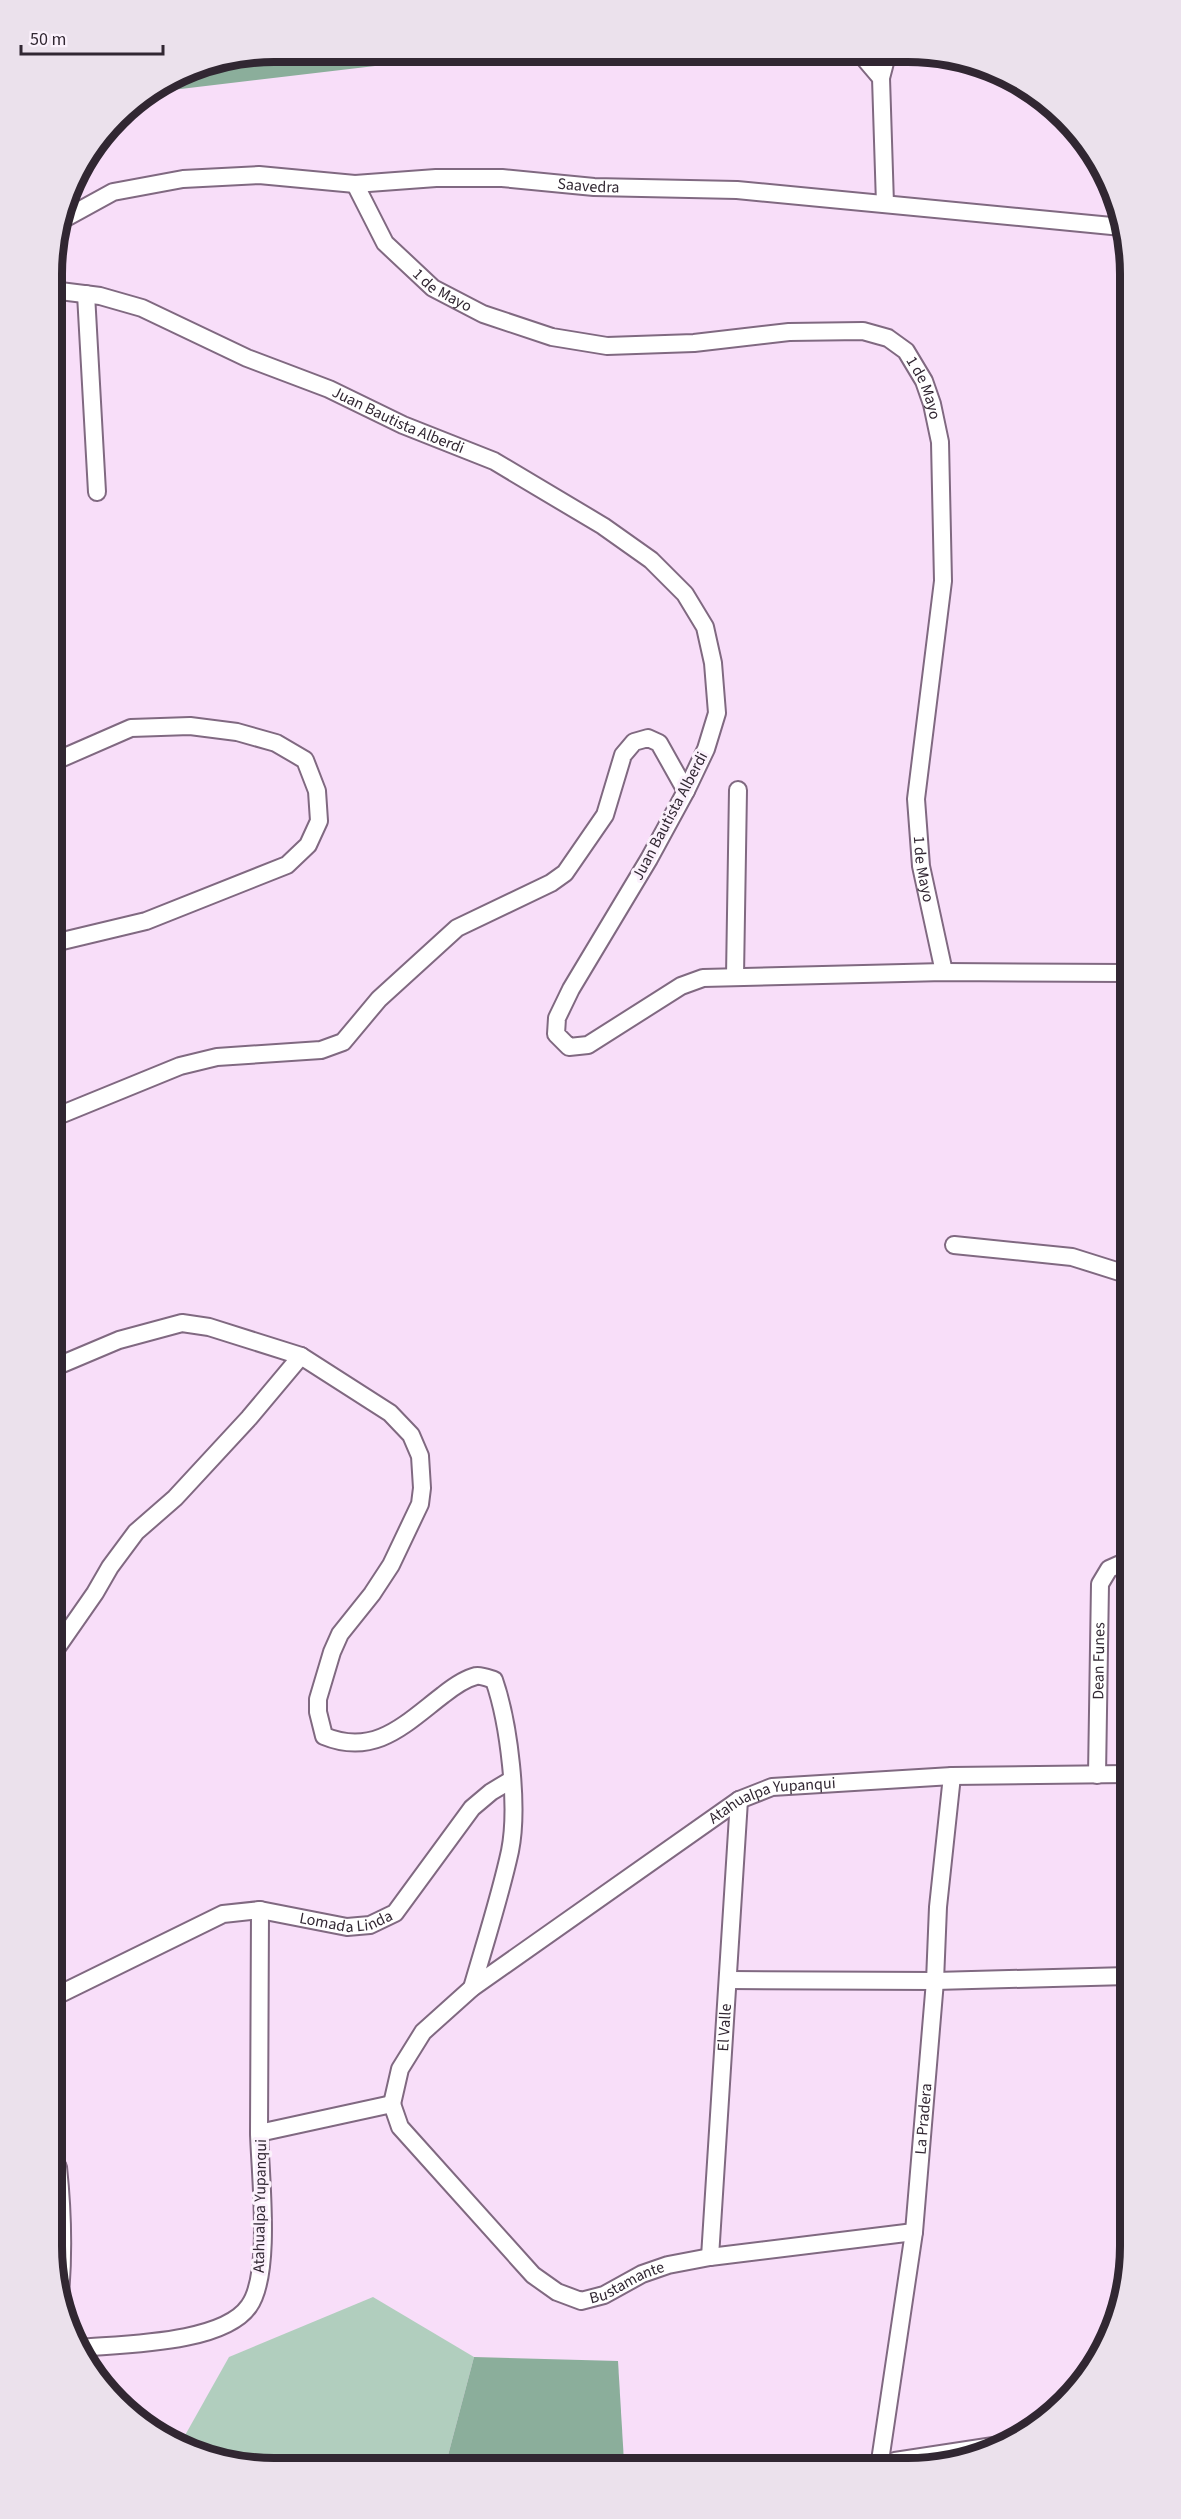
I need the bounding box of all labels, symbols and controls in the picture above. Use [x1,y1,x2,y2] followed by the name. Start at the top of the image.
[21,18,164,56] scale bar
[30,27,66,52] text: 50 m
[556,172,620,199] street label: Saavedra
[408,263,476,317] street label: 1 de Mayo
[901,352,946,421] street label: 1 de Mayo
[328,381,467,459] street label: Juan Bautista Alberdi
[627,748,713,884] street label: Juan Bautista Alberdi
[908,835,940,904] street label: 1 de Mayo
[1087,1622,1110,1700] street label: Dean Funes
[704,1772,836,1829] street label: Atahualpa Yupanqui
[297,1905,396,1938] street label: Lomada Linda
[712,2003,737,2052] street label: El Valle
[910,2082,937,2155] street label: La Pradera
[248,2139,272,2273] street label: Atahualpa Yupanqui
[587,2256,667,2309] street label: Bustamante

